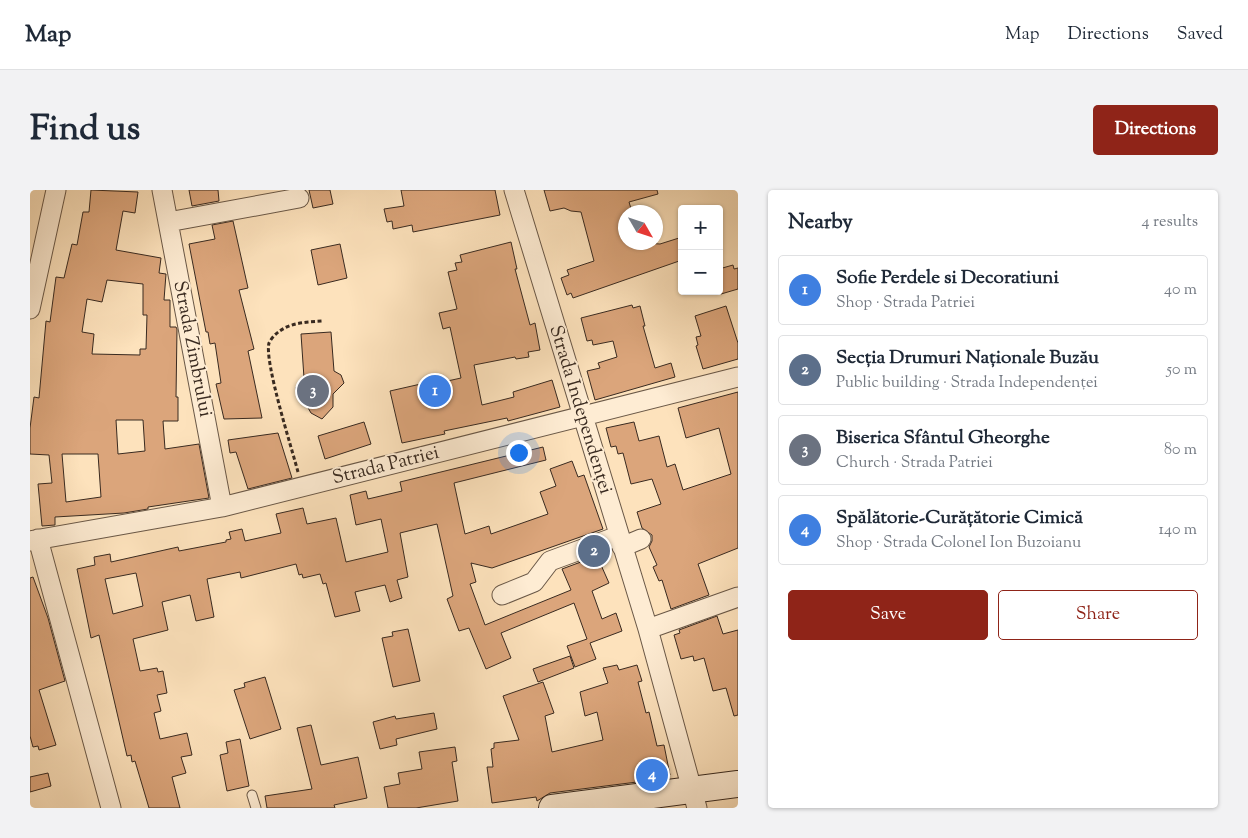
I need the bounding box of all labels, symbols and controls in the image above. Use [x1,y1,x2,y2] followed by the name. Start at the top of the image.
[25,18,71,52] text: Map
[1005,22,1040,48] text: Map
[1068,22,1149,48] text: Directions
[1177,22,1223,48] text: Saved
[30,105,140,156] text: Find us
[1093,105,1218,155] button: Directions
[618,205,663,250] north arrow
[678,205,723,295] map controls
[678,205,723,250] button: +
[788,208,853,238] text: Nearby
[1142,211,1198,234] text: 4 results
[678,250,723,295] button: −
[836,265,1059,292] text: Sofie Perdele si Decoratiuni
[166,278,218,420] street label: Strada Zimbrului
[802,279,808,302] text: 1
[1164,279,1197,302] text: 40 m
[836,292,975,315] text: Shop · Strada Patriei
[541,322,619,498] street label: Strada Independenței
[836,345,1099,372] text: Secția Drumuri Naționale Buzău
[801,359,809,382] text: 2
[1166,359,1197,382] text: 50 m
[297,372,329,410] pin: 3
[419,372,451,410] pin: 1
[836,372,1098,395] text: Public building · Strada Independenței
[836,425,1050,452] text: Biserica Sfântul Gheorghe
[802,439,808,462] text: 3
[1164,439,1197,462] text: 80 m
[330,440,442,492] street label: Strada Patriei
[506,440,532,466] your location
[836,452,993,475] text: Church · Strada Patriei
[836,505,1083,532] text: Spălătorie-Curățătorie Cimică
[801,519,809,542] text: 4
[1159,519,1197,542] text: 140 m
[578,532,610,570] pin: 2
[836,532,1081,555] text: Shop · Strada Colonel Ion Buzoianu
[788,590,988,640] button: Save
[998,590,1198,640] button: Share
[636,756,668,794] pin: 4

